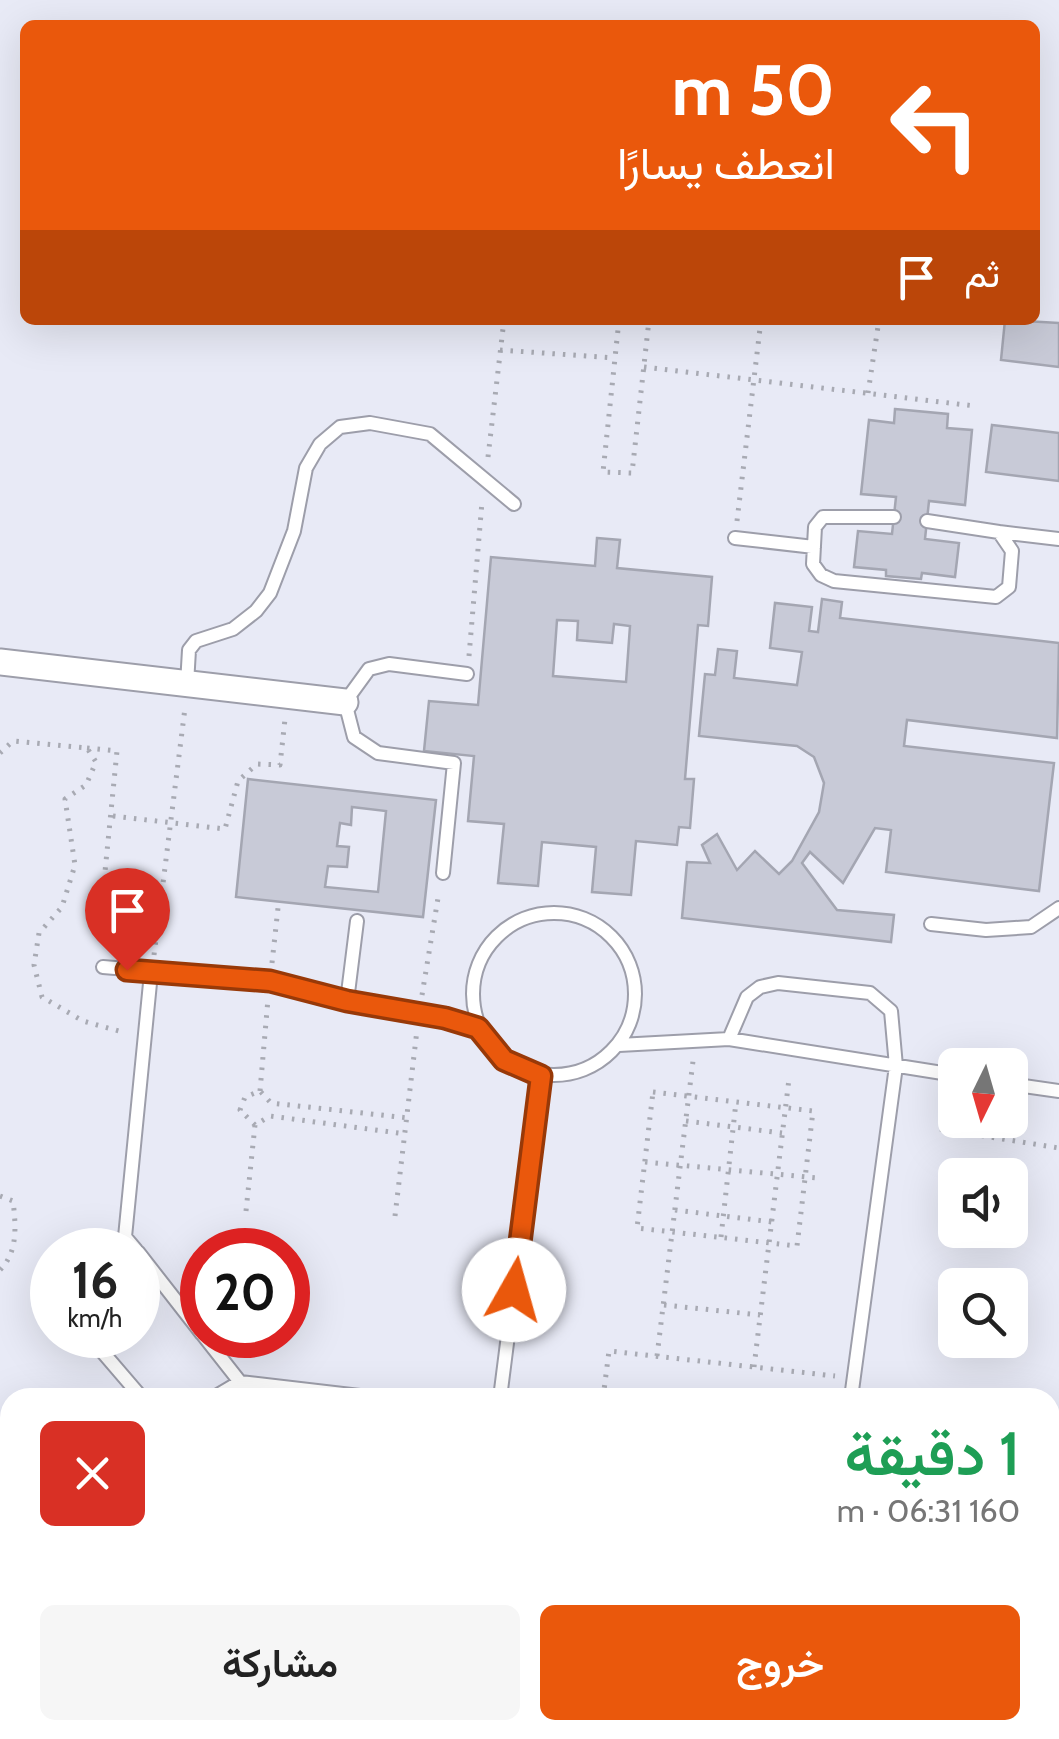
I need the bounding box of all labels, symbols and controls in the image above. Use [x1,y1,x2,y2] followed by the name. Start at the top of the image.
[671,47,835,133] text: 50 m
[870,60,1000,190] icon: left
[617,136,835,190] text: انعطف يسارًا
[889,250,944,305] icon: arrive
[964,250,1000,297] text: ثم
[85,868,170,971] pin
[100,883,155,938] icon: arrive
[938,1048,1028,1138] north arrow
[938,1048,1028,1358] map controls
[938,1158,1028,1248] button: sound
[180,1228,310,1358] speed limit sign: 20
[462,1238,566,1342] position arrow
[72,1250,118,1311] text: 16
[938,1268,1028,1358] button: search
[68,1303,122,1333] text: km/h
[844,1417,1020,1490] text: 1 دقيقة
[40,1421,145,1526] button: close
[837,1491,1020,1530] text: 160 m · 06:31
[40,1605,520,1720] button: مشاركة
[540,1605,1020,1720] button: خروج

